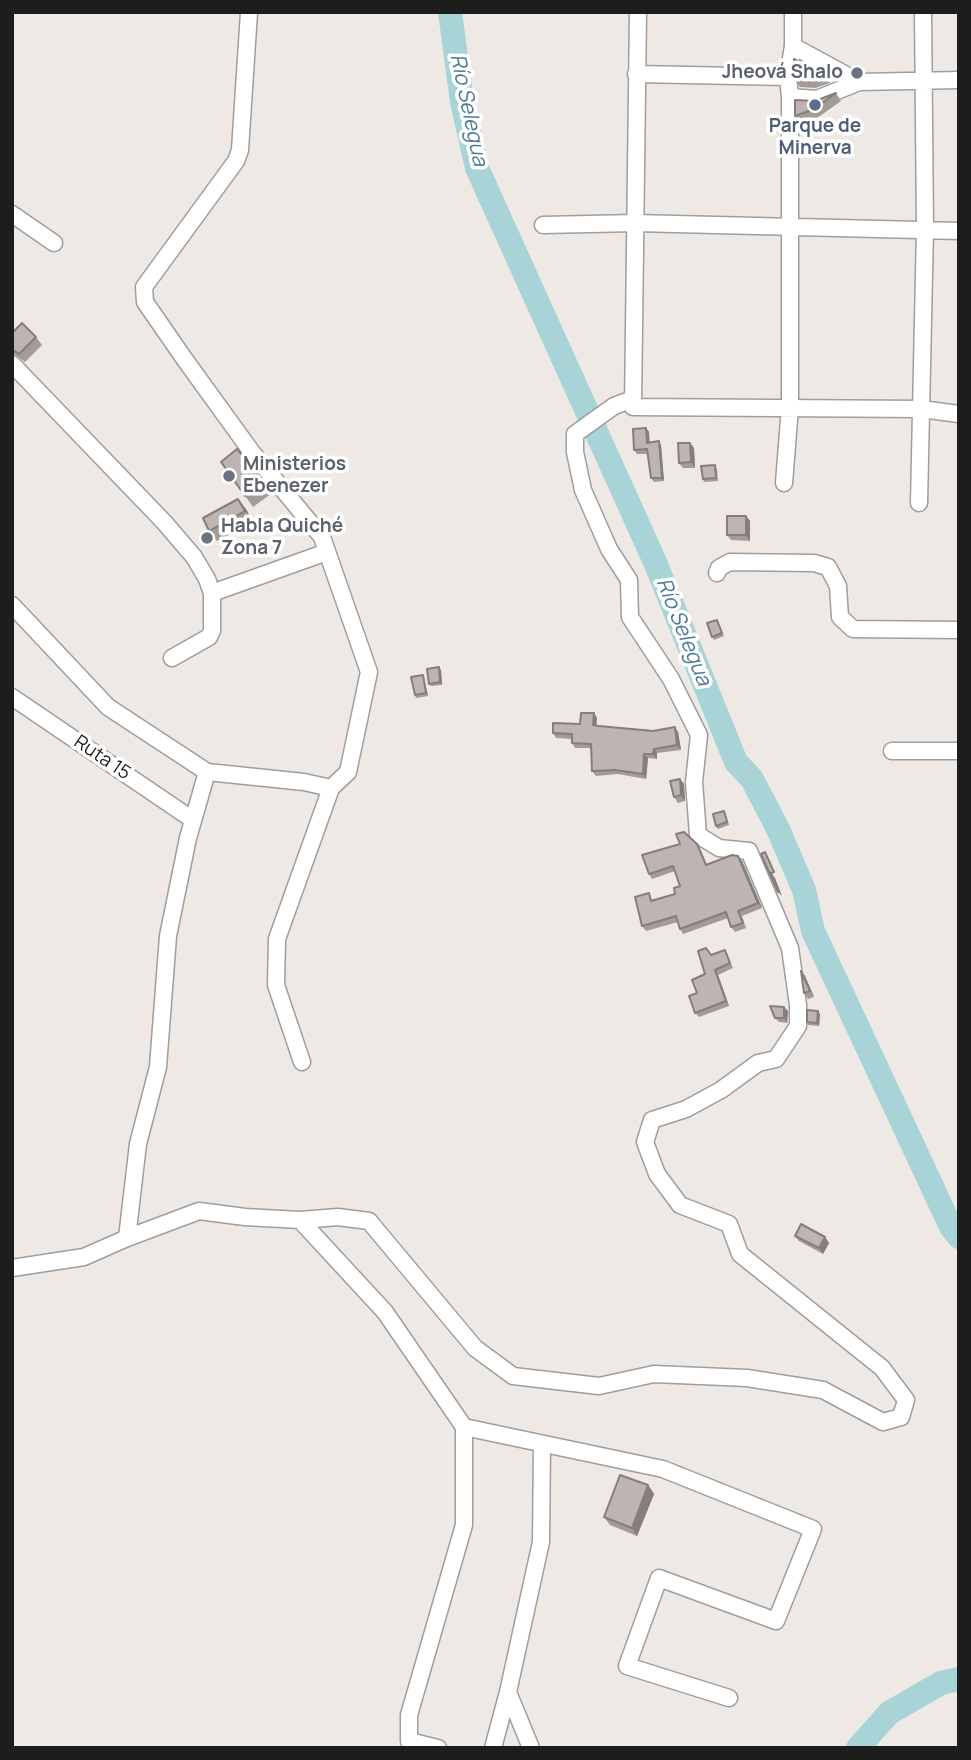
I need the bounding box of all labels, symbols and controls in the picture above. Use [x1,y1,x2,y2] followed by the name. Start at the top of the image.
[444,52,492,168] water label: Río Selegua
[722,62,843,84] place label: Jheová Shalo
[849,65,865,81] marker: Jheová Shalo
[807,97,823,113] marker: Parque de Minerva
[769,116,861,160] place label: Parque de Minerva
[243,454,346,498] place label: Ministerios Ebenezer
[221,468,237,484] marker: Ministerios Ebenezer
[221,516,343,560] place label: Habla Quiché Zona 7
[199,530,215,546] marker: Habla Quiché Zona 7
[650,575,716,689] water label: Río Selegua
[69,731,135,785] street label: Ruta 15

